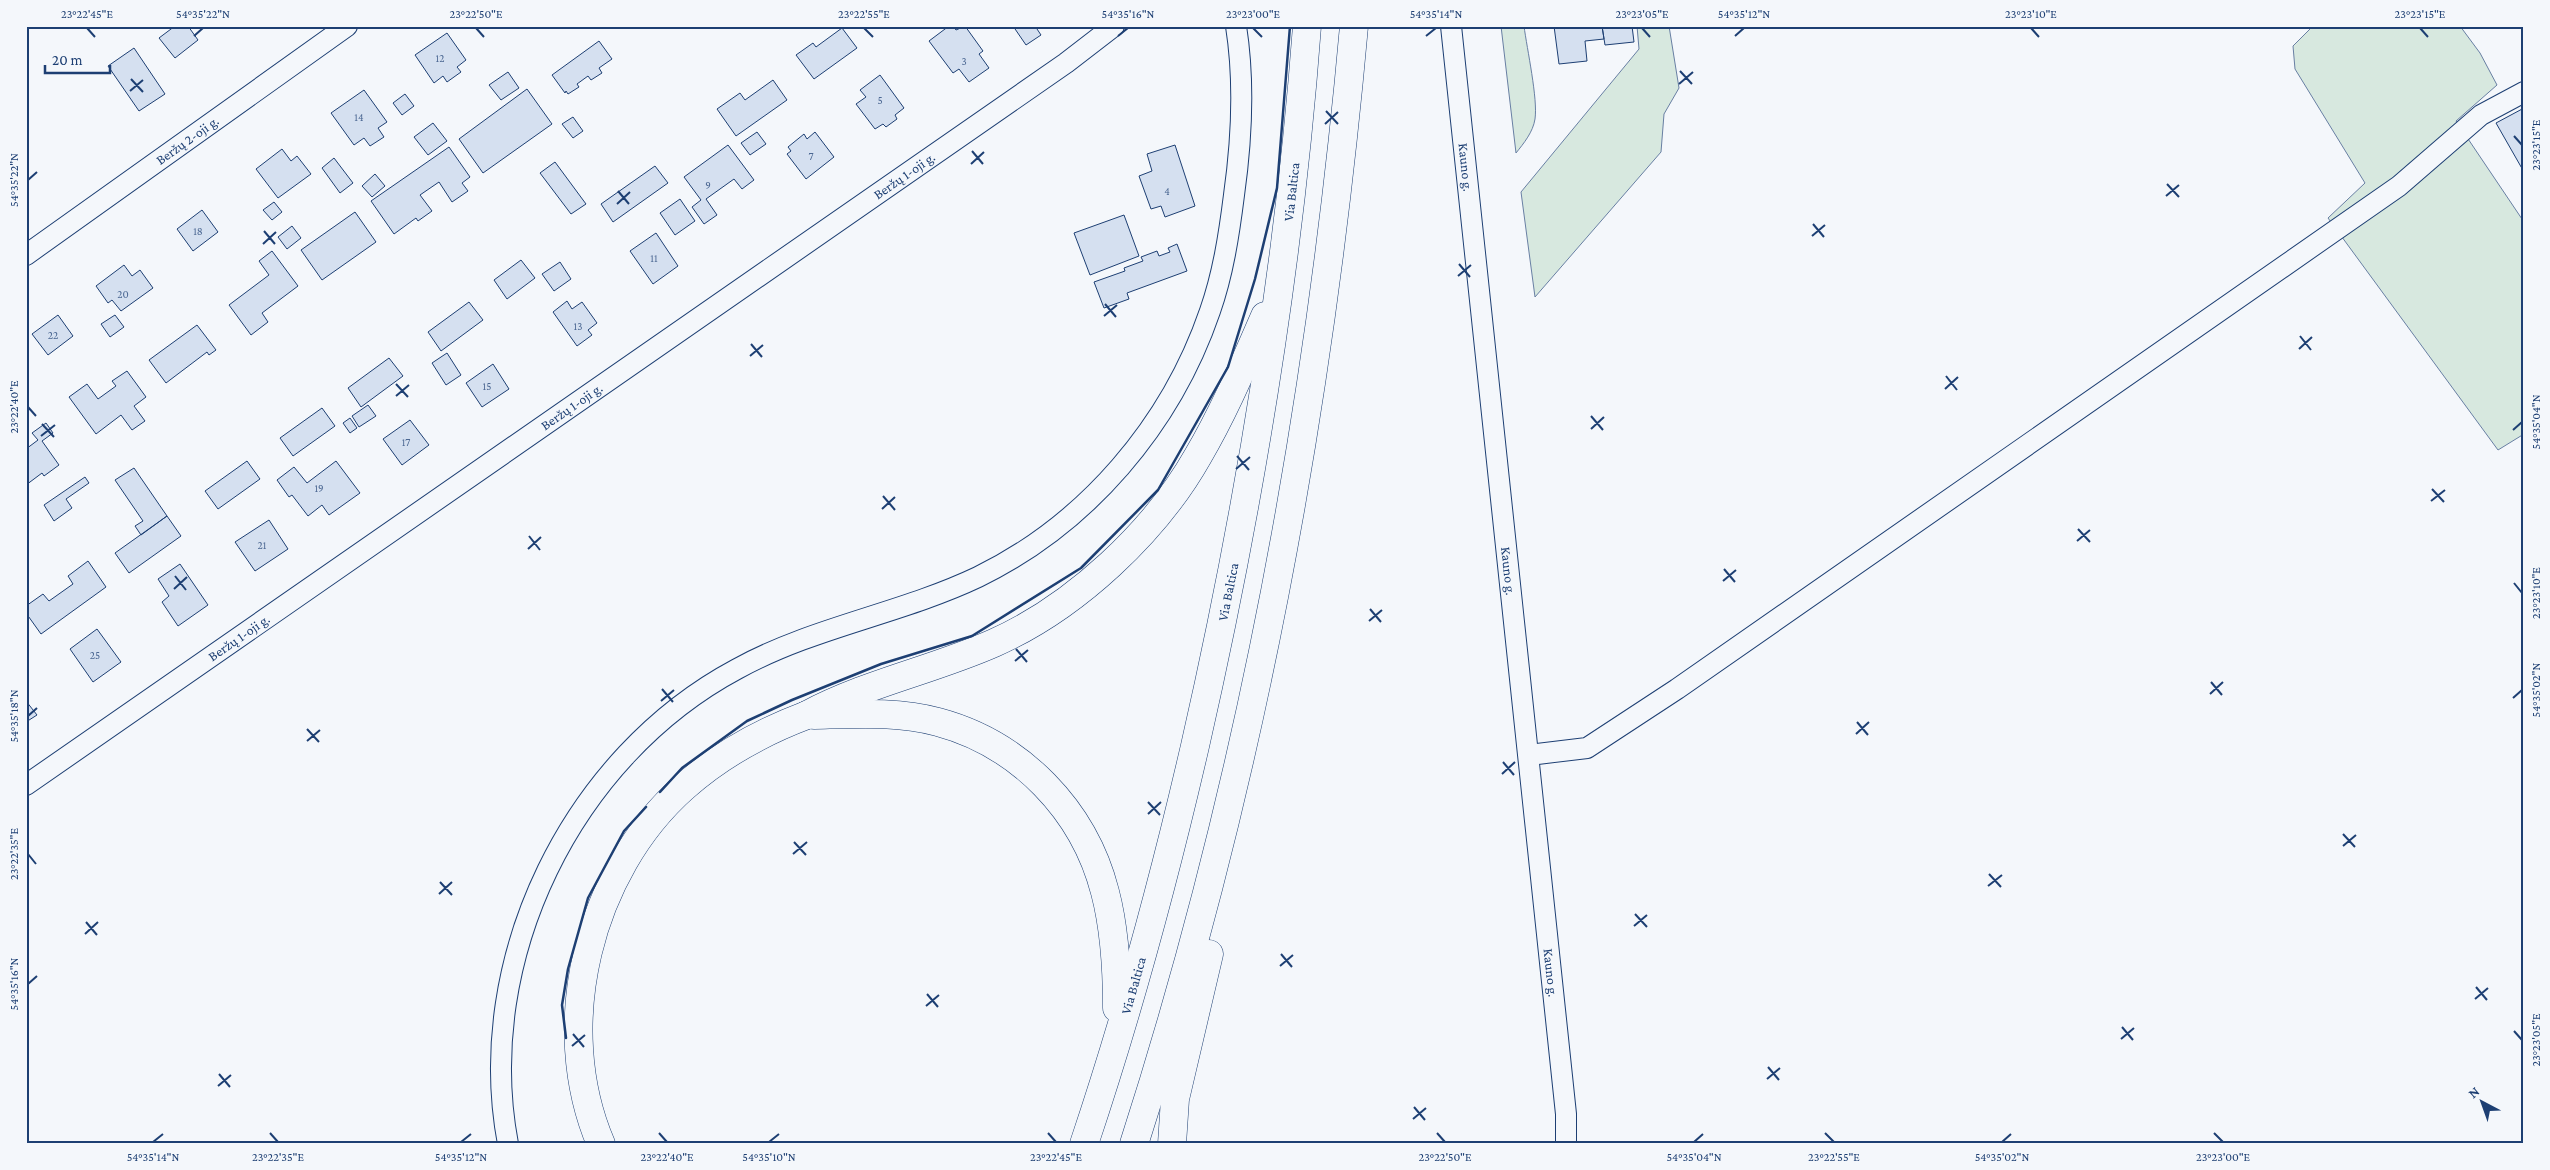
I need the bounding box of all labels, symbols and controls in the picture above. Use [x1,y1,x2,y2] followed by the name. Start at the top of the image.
[61,7,114,21] text: 23°22'45"E
[176,7,230,21] text: 54°35'22"N
[450,7,503,21] text: 23°22'50"E
[838,7,890,21] text: 23°22'55"E
[1102,7,1155,21] text: 54°35'16"N
[1226,7,1281,21] text: 23°23'00"E
[1410,7,1462,21] text: 54°35'14"N
[1615,7,1669,21] text: 23°23'05"E
[1718,7,1770,21] text: 54°35'12"N
[2005,7,2057,21] text: 23°23'10"E
[2395,7,2446,21] text: 23°23'15"E
[45,42,110,74] scale bar
[52,52,83,68] text: 20 m
[436,52,444,64] house number: 12
[961,55,967,67] house number: 3
[877,94,883,106] house number: 5
[354,111,364,123] house number: 14
[153,112,222,168] street label: Beržų 2-oji g.
[2529,119,2543,170] text: 23°23'15"E
[1455,142,1476,192] street label: Kauno g.
[870,149,938,202] street label: Beržų 1-oji g.
[808,150,814,162] house number: 7
[7,153,21,207] text: 54°35'22"N
[1280,161,1303,222] street label: Via Baltica
[705,179,711,191] house number: 9
[1164,185,1170,197] house number: 4
[193,225,203,237] house number: 18
[650,252,658,264] house number: 11
[117,288,129,300] house number: 20
[574,320,582,332] house number: 13
[48,329,58,341] house number: 22
[538,379,605,433] street label: Beržų 1-oji g.
[7,380,21,434] text: 23°22'40"E
[483,380,491,392] house number: 15
[2529,394,2543,450] text: 54°35'04"N
[402,436,410,448] house number: 17
[314,482,324,494] house number: 19
[258,539,267,551] house number: 21
[1498,546,1519,596] street label: Kauno g.
[1214,561,1242,622] street label: Via Baltica
[2529,567,2543,619] text: 23°23'10"E
[205,610,273,664] street label: Beržų 1-oji g.
[90,649,100,661] house number: 25
[2529,663,2543,717] text: 54°35'02"N
[7,689,21,743] text: 54°35'18"N
[7,827,21,880] text: 23°22'35"E
[1541,948,1562,998] street label: Kauno g.
[1117,954,1149,1016] street label: Via Baltica
[7,957,21,1010] text: 54°35'16"N
[2529,1013,2543,1067] text: 23°23'05"E
[2458,1078,2508,1128] north arrow
[2465,1083,2483,1101] text: N
[127,1150,179,1164] text: 54°35'14"N
[252,1150,305,1164] text: 23°22'35"E
[435,1150,487,1164] text: 54°35'12"N
[640,1150,694,1164] text: 23°22'40"E
[742,1150,796,1164] text: 54°35'10"N
[1030,1150,1083,1164] text: 23°22'45"E
[1419,1150,1472,1164] text: 23°22'50"E
[1666,1150,1722,1164] text: 54°35'04"N
[1808,1150,1860,1164] text: 23°22'55"E
[1975,1150,2029,1164] text: 54°35'02"N
[2196,1150,2251,1164] text: 23°23'00"E

